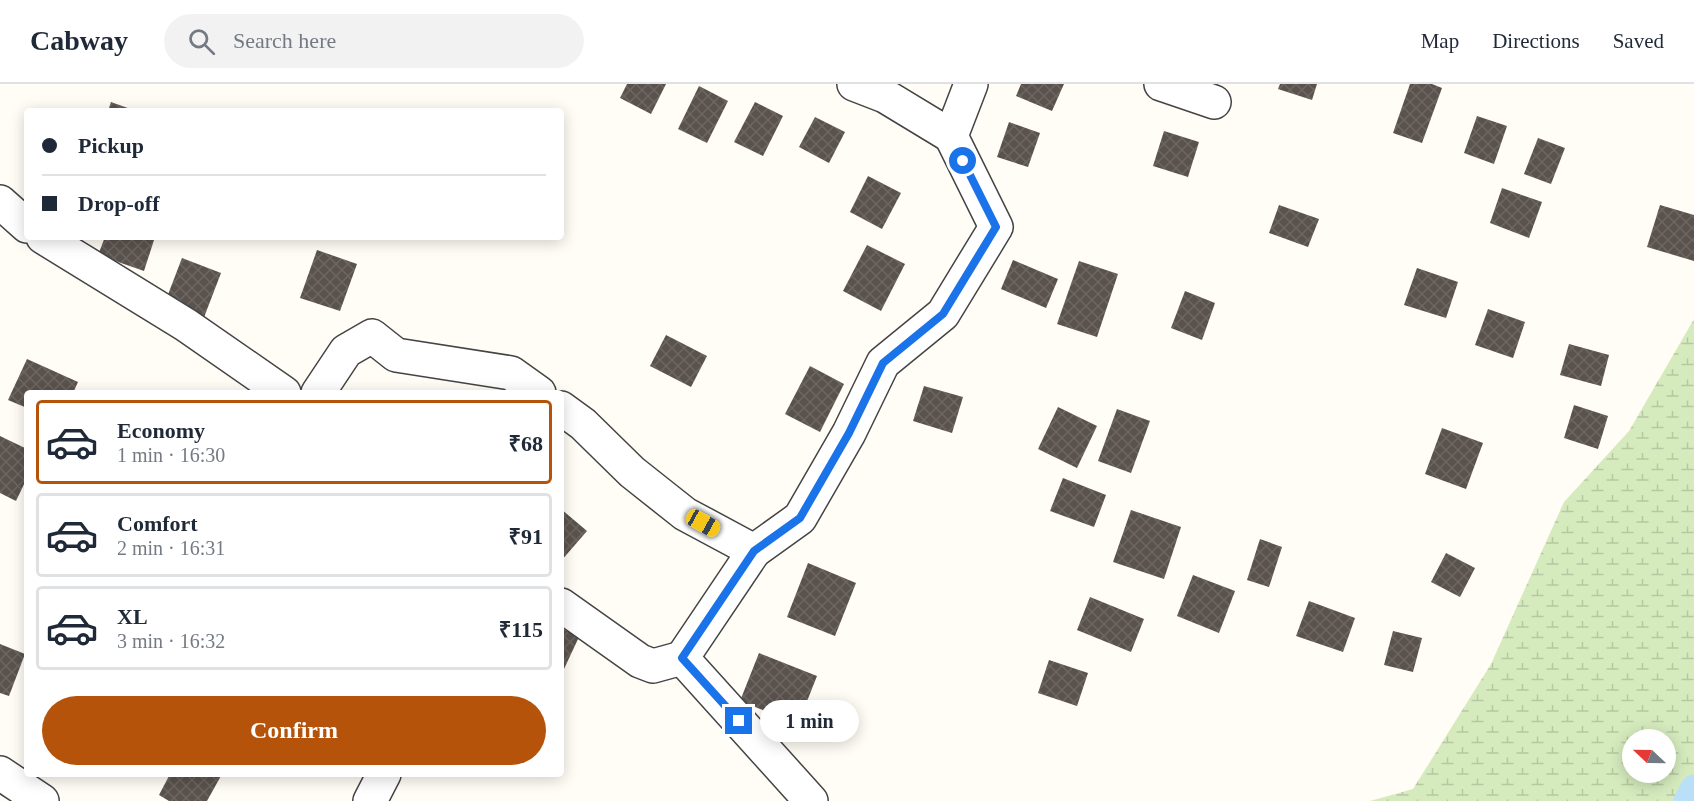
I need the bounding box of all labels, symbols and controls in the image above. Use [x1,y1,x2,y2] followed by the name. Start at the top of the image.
[164,14,584,68] search box
[30,25,128,56] text: Cabway
[185,25,218,58] icon: search
[233,28,336,53] text: Search here
[1421,29,1459,53] text: Map
[1492,29,1580,53] text: Directions
[1613,29,1664,53] text: Saved
[78,133,144,158] text: Pickup
[949,147,976,174] route start
[78,191,159,216] text: Drop-off
[45,415,99,469] icon: car
[117,418,205,443] text: Economy
[508,431,543,456] text: ₹68
[117,444,225,466] text: 1 min · 16:30
[683,506,723,540] car
[45,508,99,562] icon: car
[117,511,198,536] text: Comfort
[508,524,543,549] text: ₹91
[117,537,225,559] text: 2 min · 16:31
[45,601,99,655] icon: car
[117,604,148,629] text: XL
[499,617,543,642] text: ₹115
[117,630,225,652] text: 3 min · 16:32
[42,696,546,765] button: Confirm
[760,700,859,742] callout: 1 min
[725,707,752,734] route end
[785,710,834,732] text: 1 min
[1622,729,1676,783] north arrow
[1622,729,1676,783] map controls

